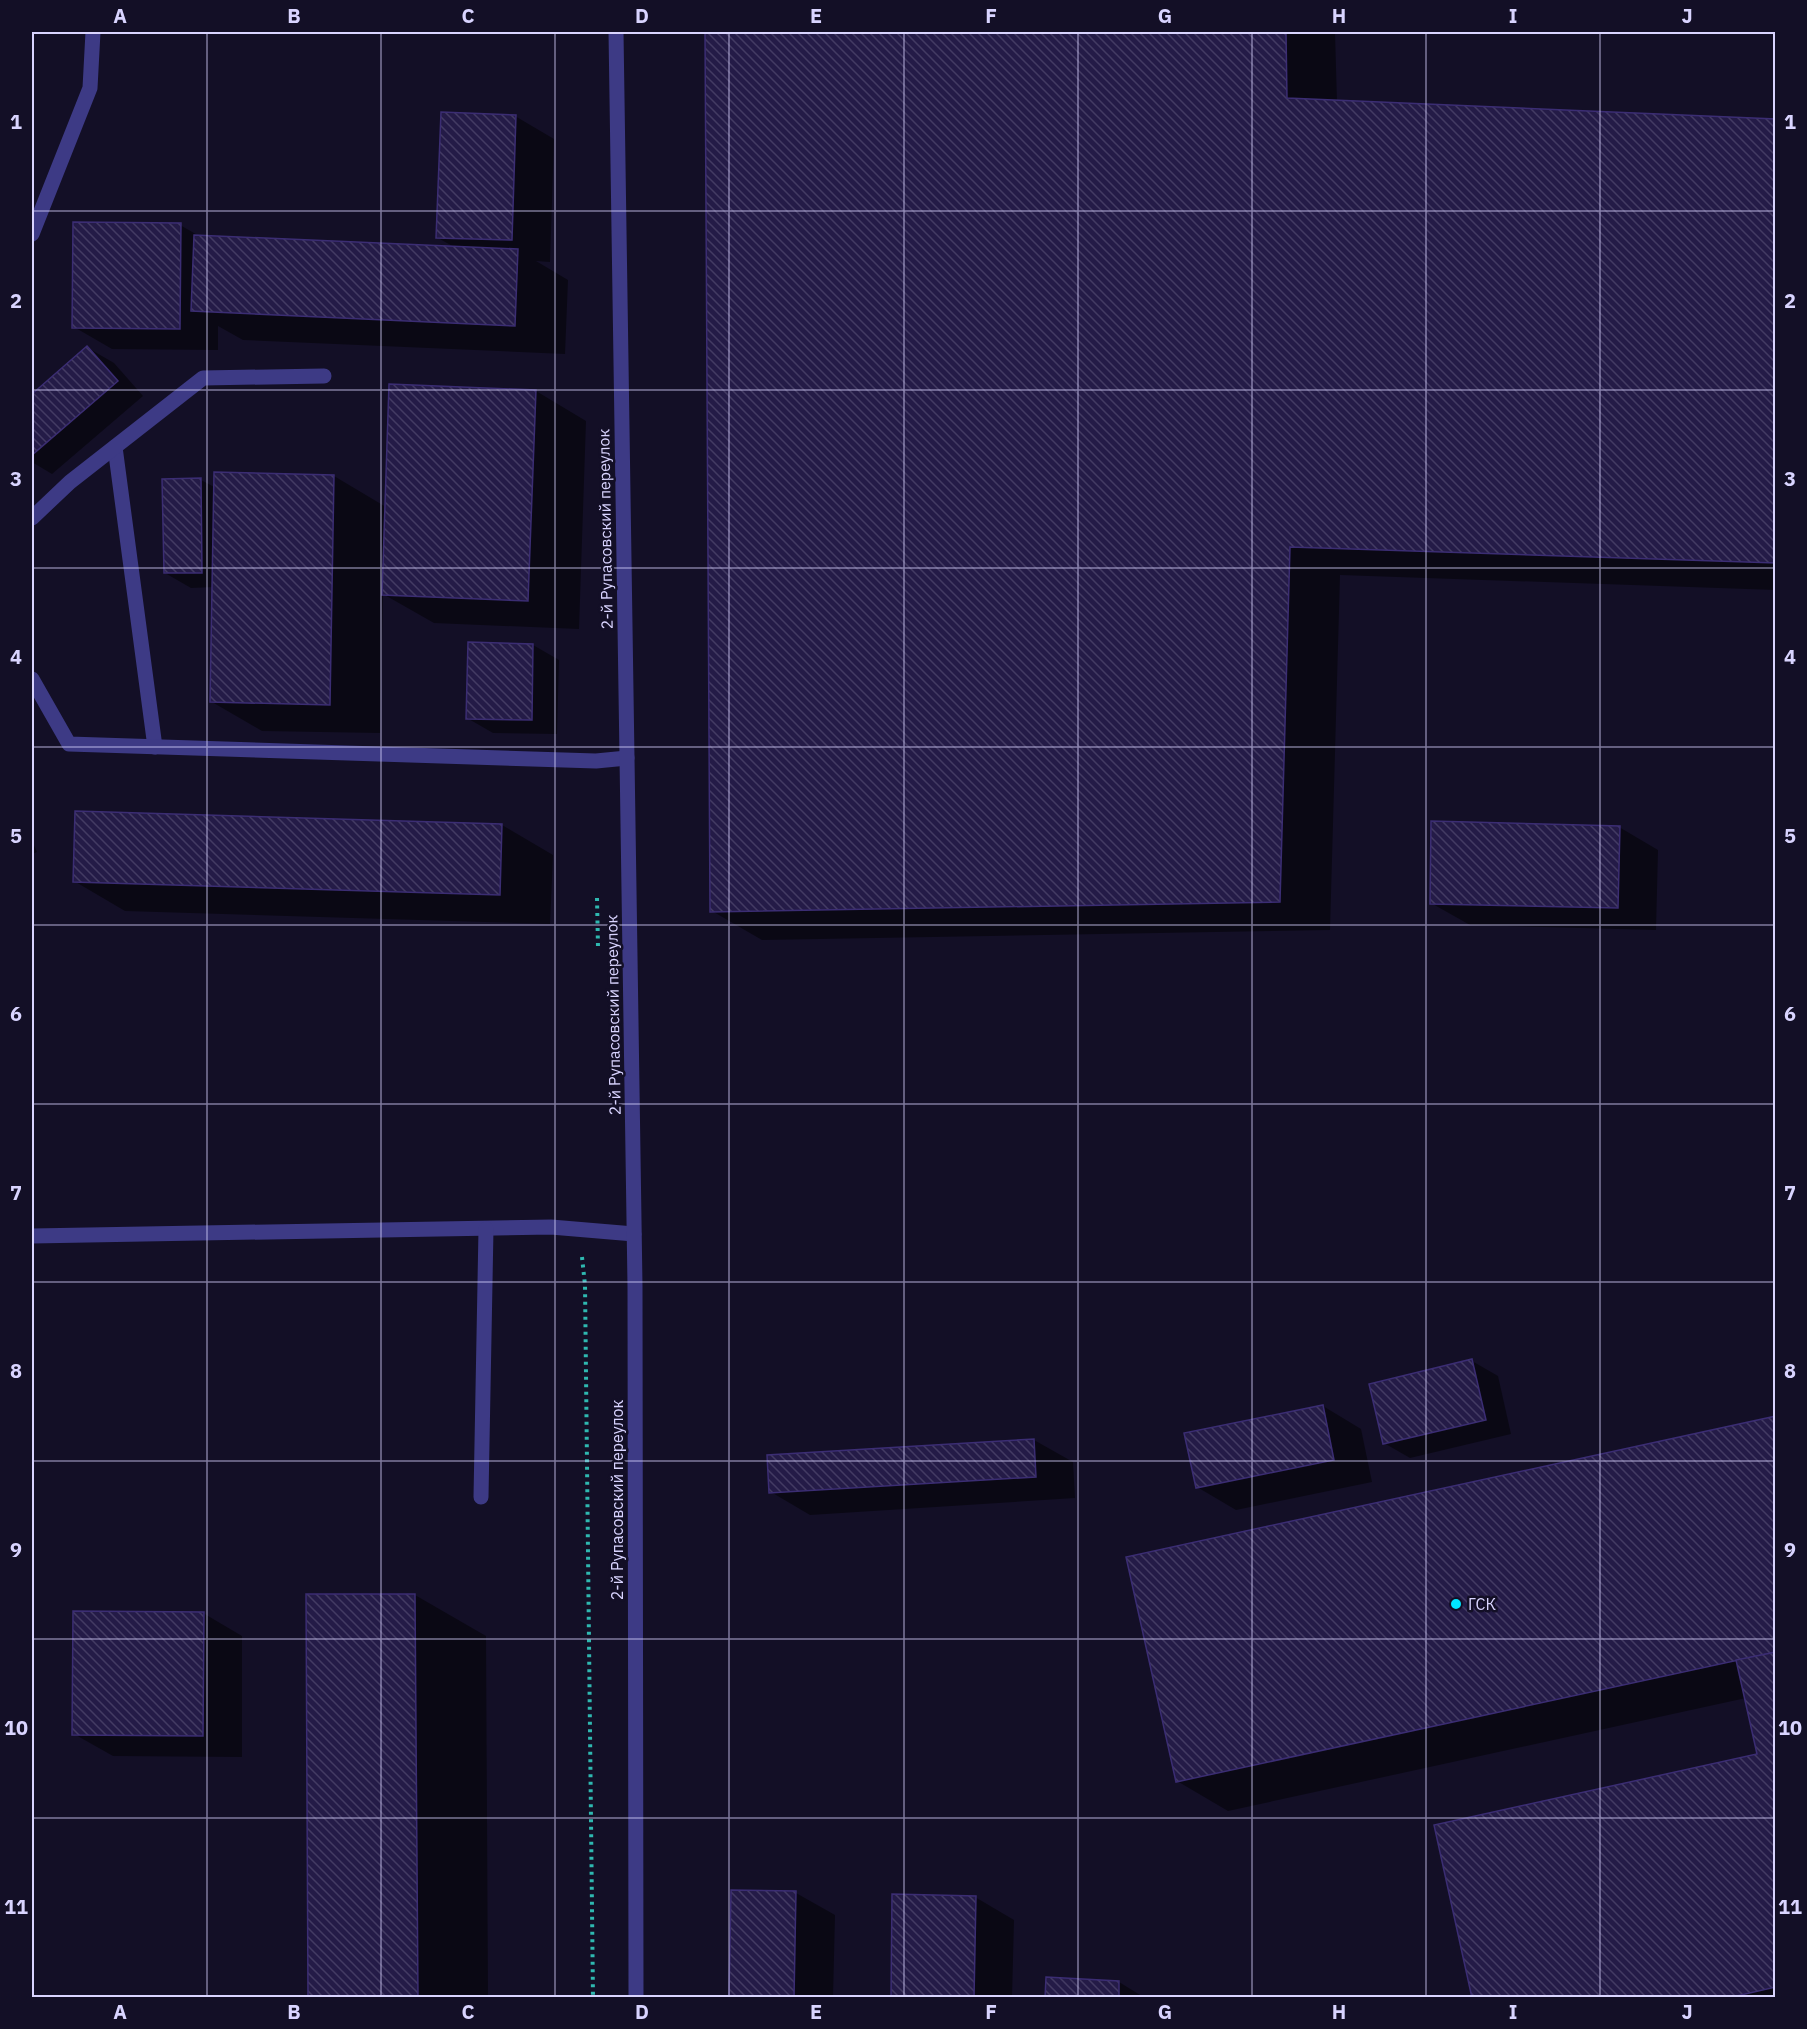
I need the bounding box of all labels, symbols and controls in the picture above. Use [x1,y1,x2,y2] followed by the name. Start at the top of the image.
[113,2,127,29] text: A
[287,2,301,29] text: B
[461,2,475,29] text: C
[635,2,649,29] text: D
[810,2,822,29] text: E
[985,2,997,29] text: F
[1158,2,1172,29] text: G
[1332,2,1346,29] text: H
[1509,2,1517,29] text: I
[1681,2,1693,29] text: J
[10,108,22,135] text: 1
[1784,108,1796,135] text: 1
[10,287,22,314] text: 2
[1784,287,1796,314] text: 2
[593,428,617,629] street label: 2-й Рупасовский переулок
[10,465,22,492] text: 3
[1784,465,1796,492] text: 3
[10,643,22,670] text: 4
[1784,643,1796,670] text: 4
[10,822,22,849] text: 5
[1784,822,1796,849] text: 5
[601,914,625,1115] street label: 2-й Рупасовский переулок
[10,1000,22,1027] text: 6
[1784,1000,1796,1027] text: 6
[10,1179,22,1206] text: 7
[1784,1179,1796,1206] text: 7
[10,1357,22,1384] text: 8
[1784,1357,1796,1384] text: 8
[607,1400,627,1600] street label: 2-й Рупасовский переулок
[10,1536,22,1563] text: 9
[1784,1536,1796,1563] text: 9
[1468,1594,1496,1614] place label: ГСК
[1449,1597,1463,1611] marker: ГСК
[4,1714,28,1741] text: 10
[1778,1714,1802,1741] text: 10
[4,1893,28,1920] text: 11
[1778,1893,1802,1920] text: 11
[113,1998,127,2025] text: A
[287,1998,301,2025] text: B
[461,1998,475,2025] text: C
[635,1998,649,2025] text: D
[810,1998,822,2025] text: E
[985,1998,997,2025] text: F
[1158,1998,1172,2025] text: G
[1332,1998,1346,2025] text: H
[1509,1998,1517,2025] text: I
[1681,1998,1693,2025] text: J

